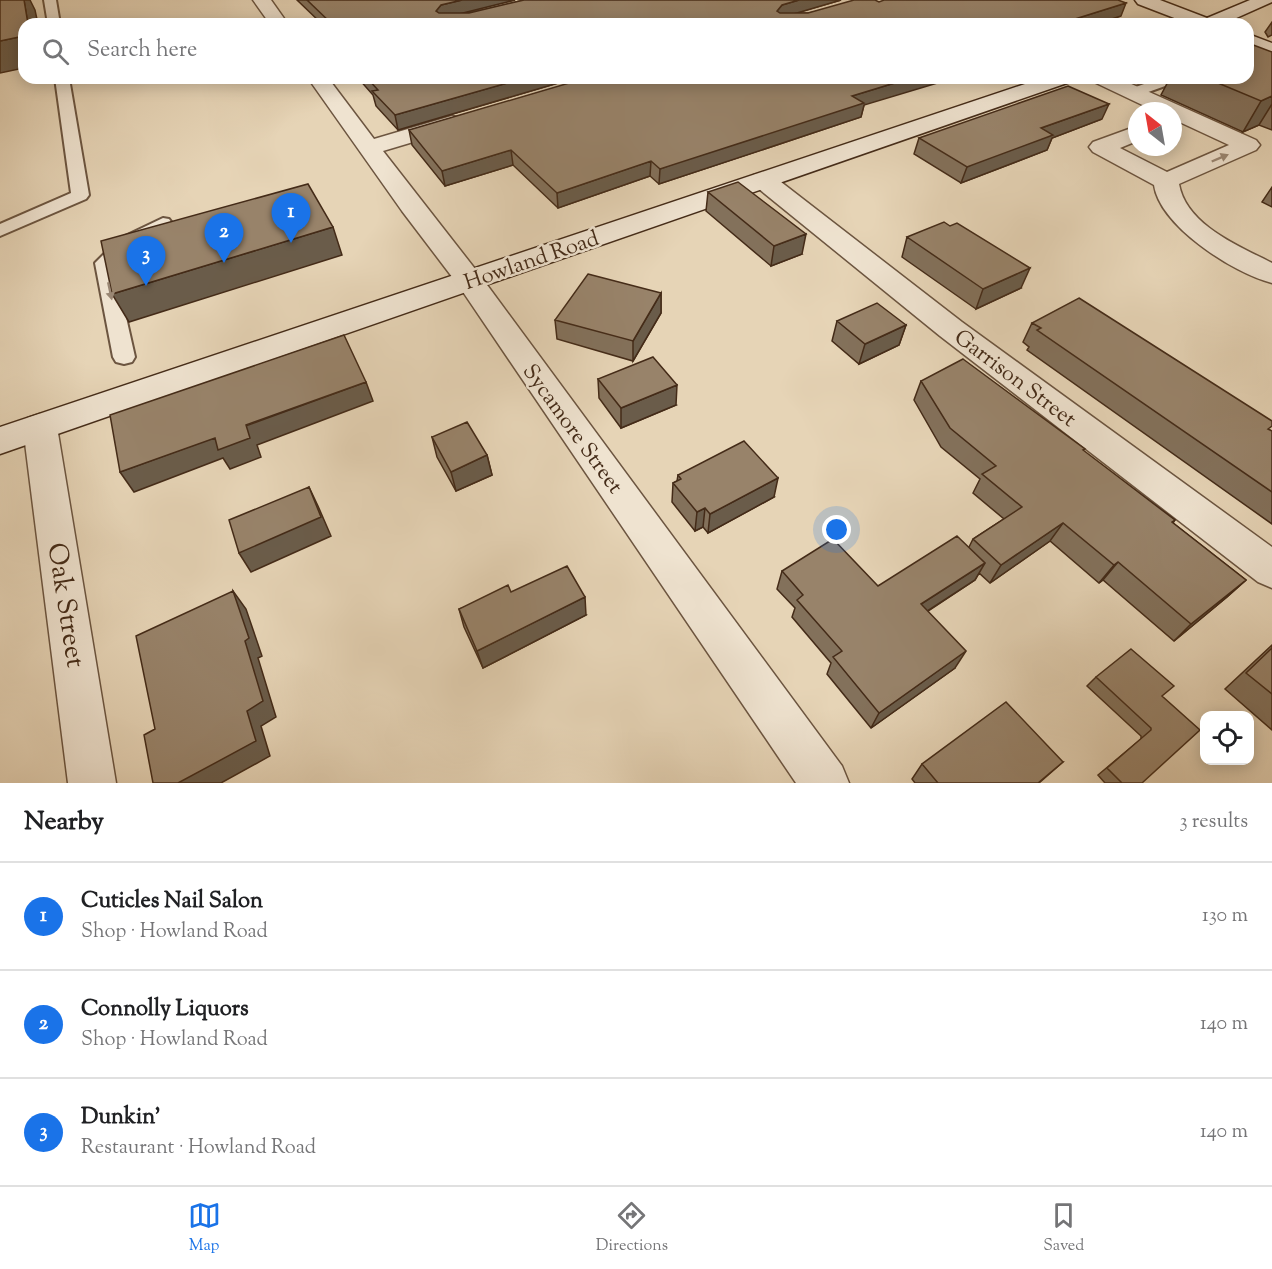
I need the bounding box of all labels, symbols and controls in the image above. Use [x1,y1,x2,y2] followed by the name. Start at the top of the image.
[18,18,1254,84] search box
[39,35,72,68] icon: search
[87,35,197,67] text: Search here
[1128,102,1182,156] north arrow
[1211,153,1229,162] one-way arrow
[272,194,310,243] pin: 1
[204,214,244,263] pin: 2
[460,224,604,300] street label: Howland Road
[126,236,166,286] pin: 3
[106,282,115,301] one-way arrow
[946,323,1082,436] street label: Garrison Street
[513,358,630,502] street label: Sycamore Street
[822,515,851,544] your location
[35,540,94,671] street label: Oak Street
[1200,711,1254,765] map controls
[1200,711,1254,765] button: locate
[24,804,104,841] text: Nearby
[1179,808,1248,837] text: 3 results
[81,886,263,918] text: Cuticles Nail Salon
[40,902,47,931] text: 1
[1202,902,1248,931] text: 130 m
[81,918,268,947] text: Shop · Howland Road
[81,994,249,1026] text: Connolly Liquors
[39,1010,48,1039] text: 2
[1200,1010,1248,1039] text: 140 m
[81,1026,268,1055] text: Shop · Howland Road
[81,1102,161,1134] text: Dunkin'
[39,1118,48,1147] text: 3
[1200,1118,1248,1147] text: 140 m
[81,1134,316,1163] text: Restaurant · Howland Road
[188,1199,221,1258] tab: Map
[596,1199,668,1258] tab: Directions
[1043,1199,1084,1258] tab: Saved

